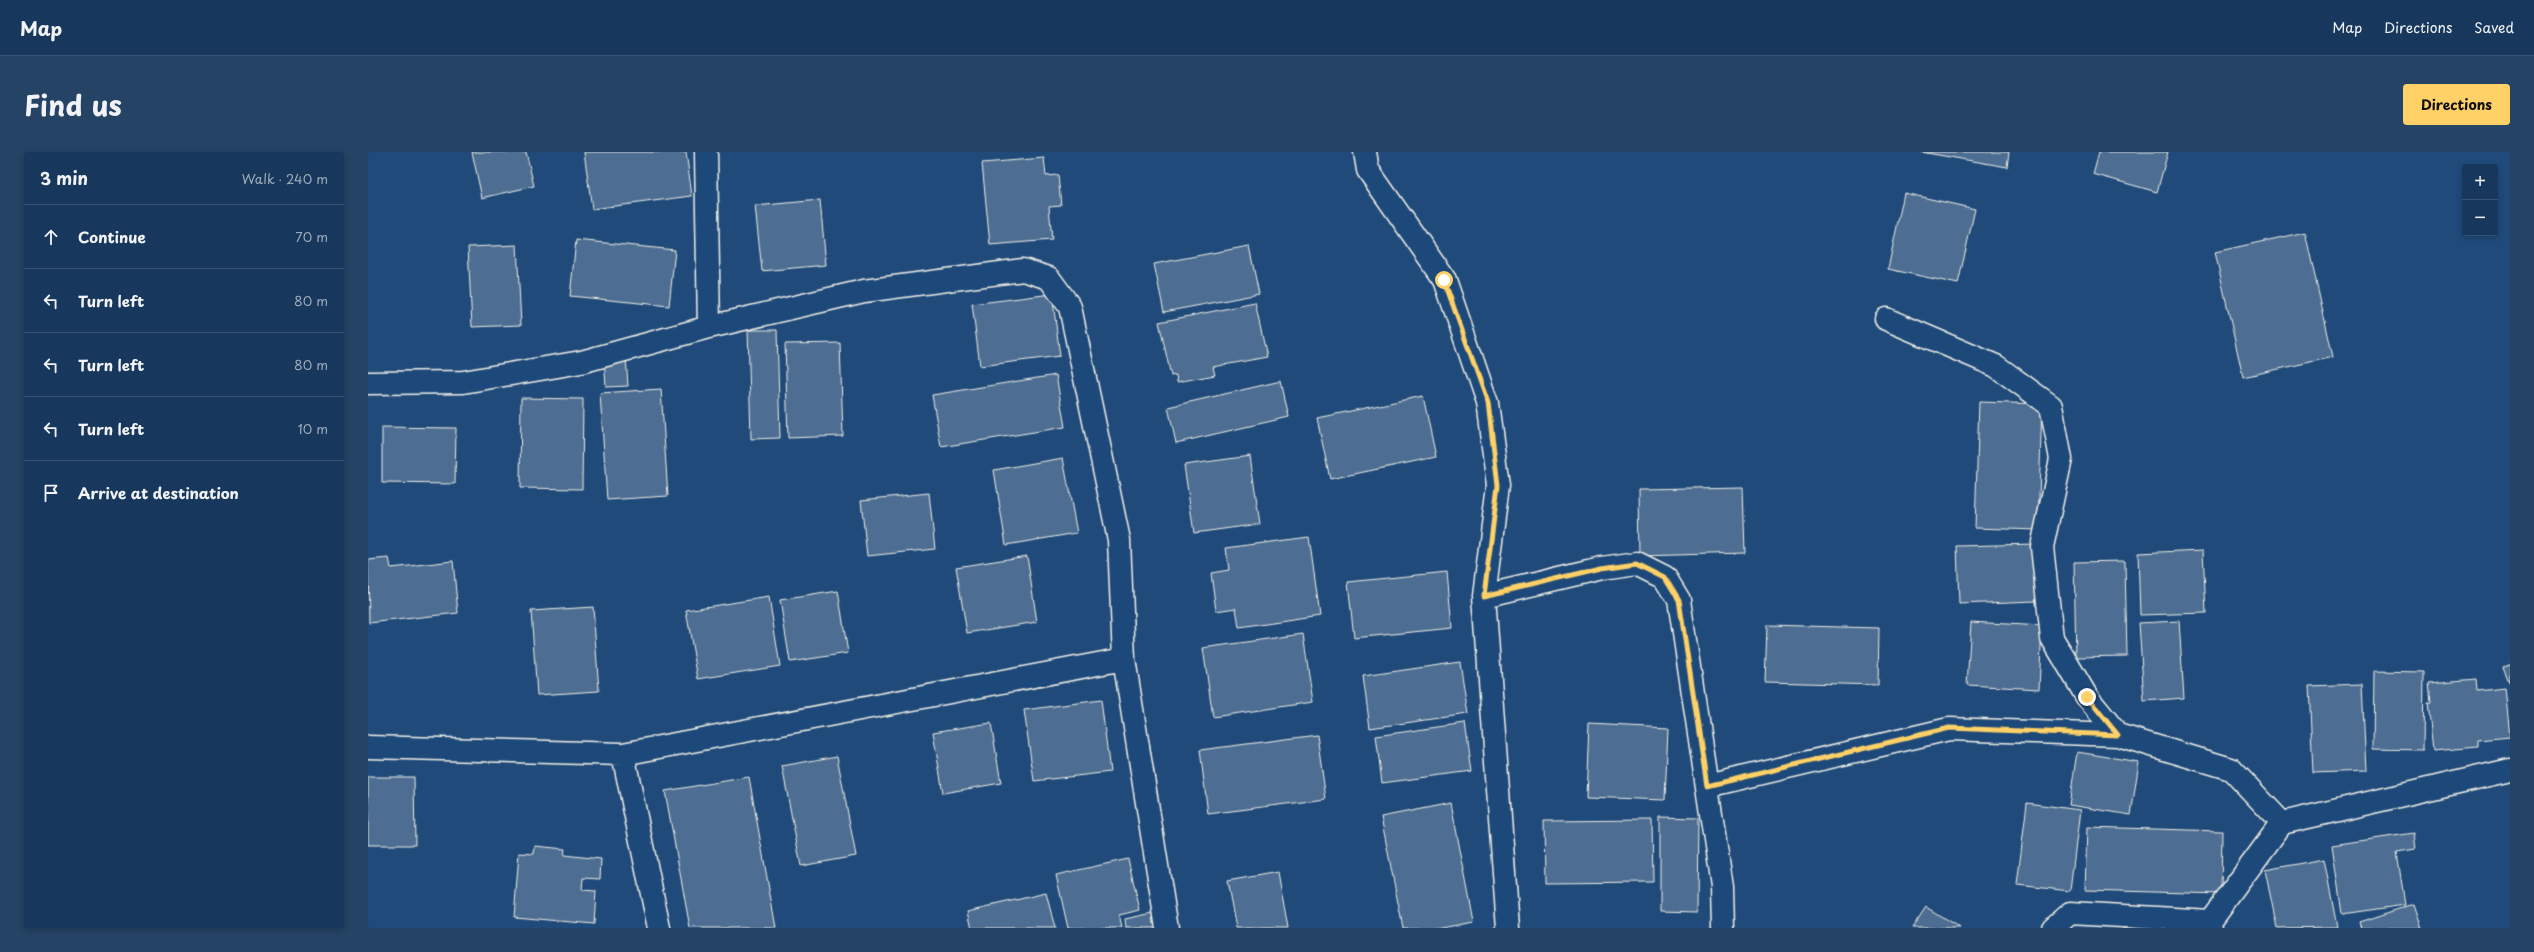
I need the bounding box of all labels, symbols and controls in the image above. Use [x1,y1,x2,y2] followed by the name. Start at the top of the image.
[20,14,62,42] text: Map
[2332,17,2362,38] text: Map
[2384,17,2452,38] text: Directions
[2474,17,2514,38] text: Saved
[24,83,122,126] text: Find us
[2403,84,2510,125] button: Directions
[2462,164,2498,236] map controls
[2462,164,2498,200] button: +
[40,165,88,191] text: 3 min
[242,169,328,188] text: Walk · 240 m
[2462,200,2498,236] button: −
[78,225,146,248] text: Continue
[40,226,62,248] icon: ahead
[295,227,328,246] text: 70 m
[1435,271,1453,289] route start
[78,289,144,312] text: Turn left
[40,290,62,312] icon: left
[294,291,328,310] text: 80 m
[78,353,144,376] text: Turn left
[40,354,62,376] icon: left
[294,355,328,374] text: 80 m
[78,417,144,440] text: Turn left
[40,418,62,440] icon: left
[298,419,328,438] text: 10 m
[78,481,239,504] text: Arrive at destination
[40,482,62,504] icon: arrive
[2078,688,2096,706] route end

